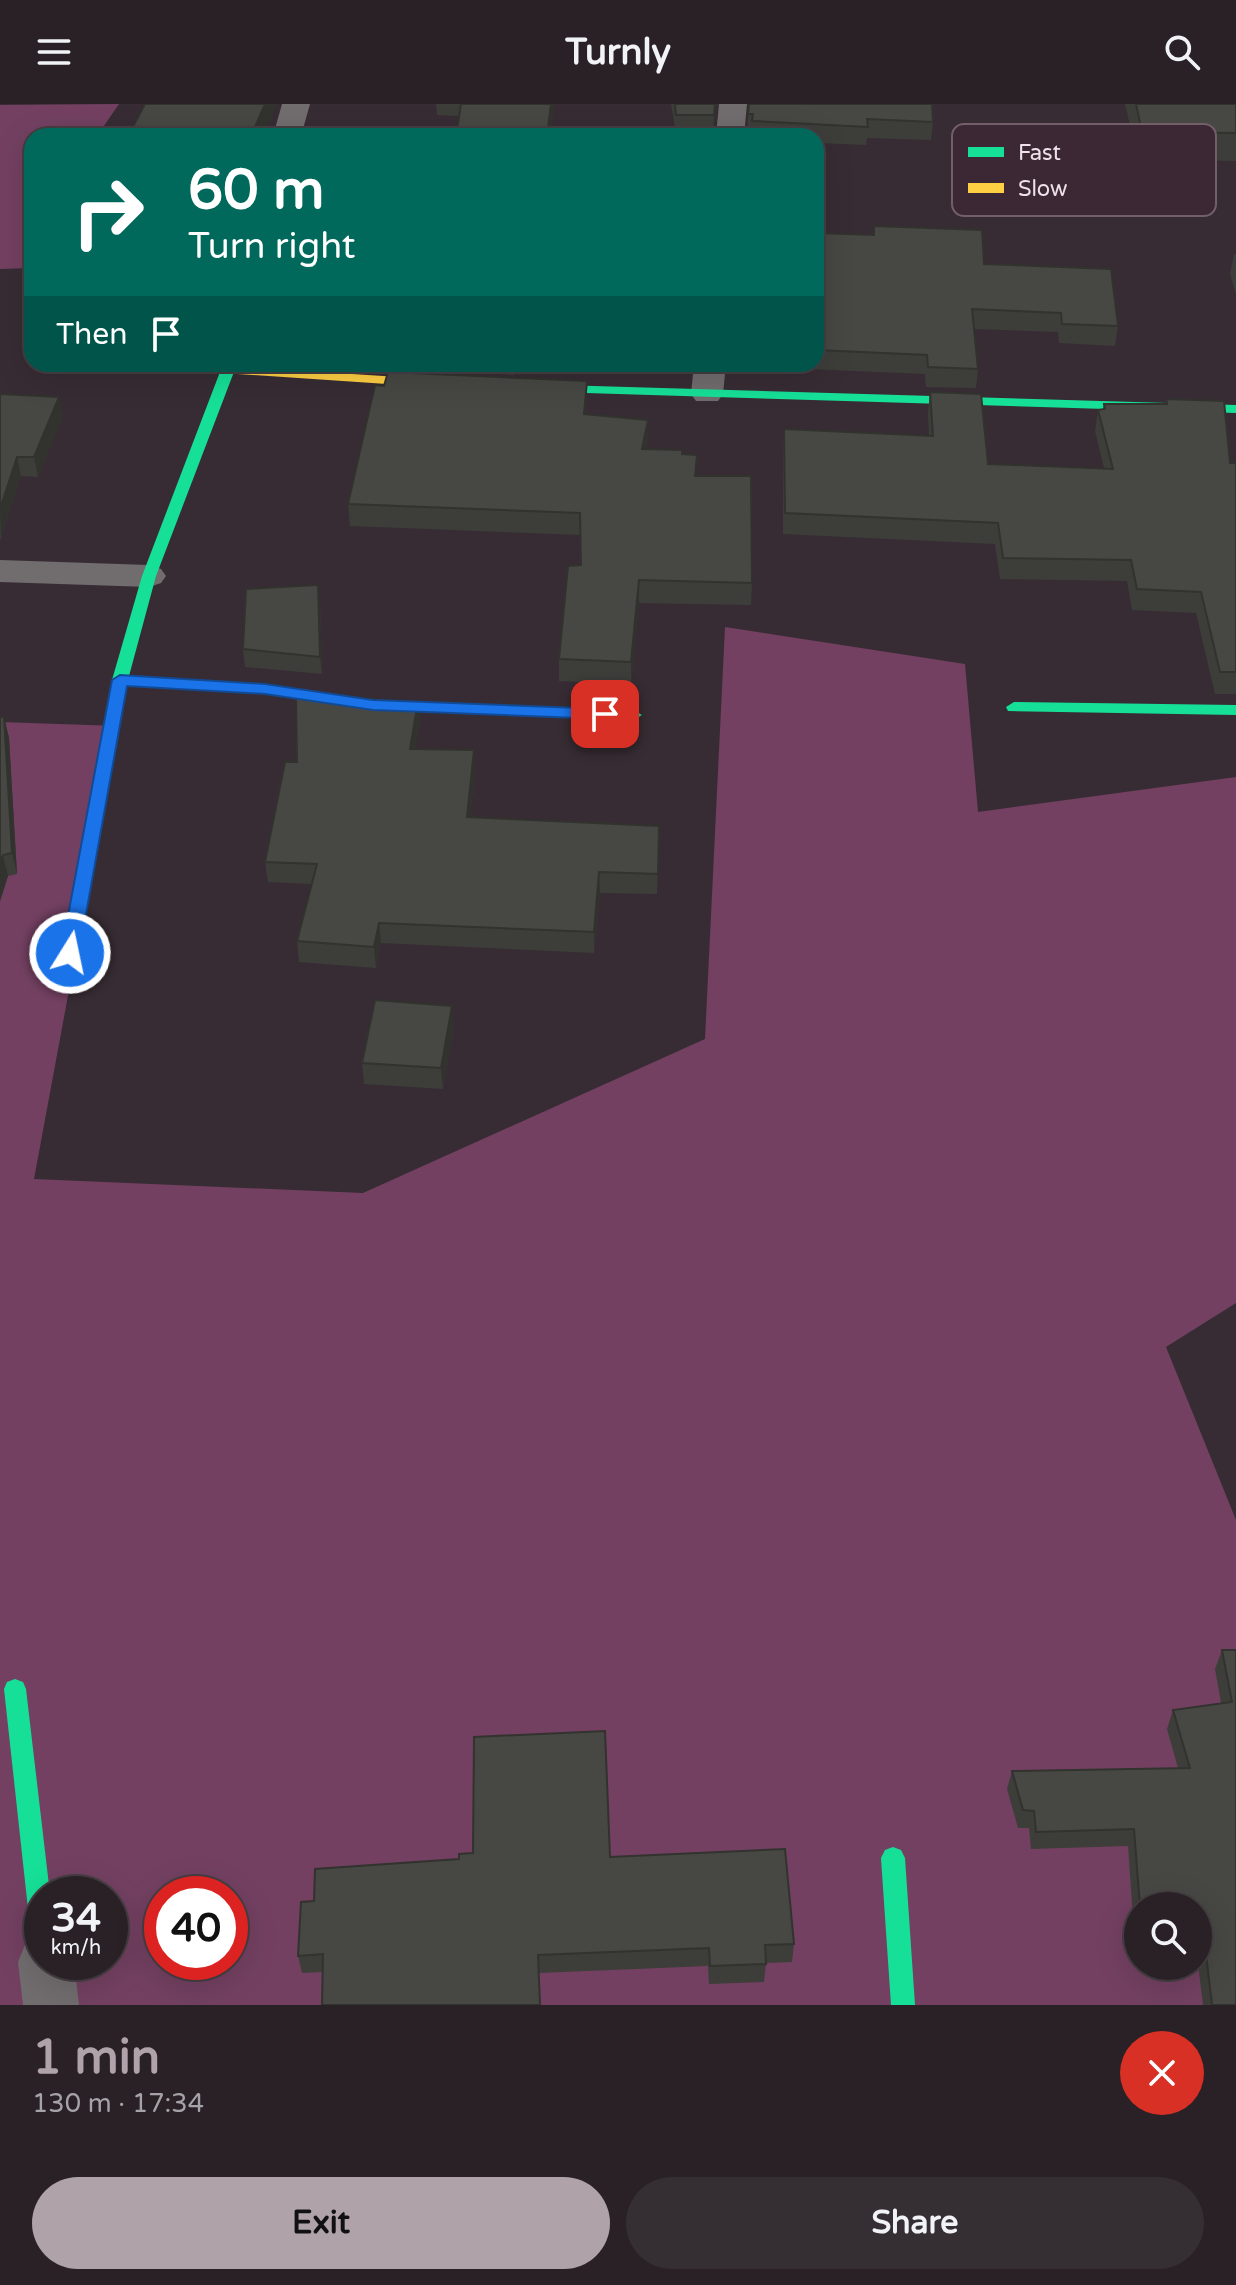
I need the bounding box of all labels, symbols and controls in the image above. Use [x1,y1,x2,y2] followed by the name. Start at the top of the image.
[32,30,76,74] icon: menu
[1160,30,1204,74] icon: search
[565,31,671,74] text: Turnly
[952,124,1216,216] legend
[1018,140,1061,166] text: Fast
[188,157,324,224] text: 60 m
[56,160,160,264] icon: right
[1018,176,1068,202] text: Slow
[188,225,355,268] text: Turn right
[144,312,188,356] icon: arrive
[56,316,128,353] text: Then
[571,680,639,748] pin
[583,692,627,736] icon: arrive
[28,911,112,995] position arrow
[144,1876,248,1980] speed limit sign: 40
[1124,1892,1212,1980] map controls
[1124,1892,1212,1980] button: search
[51,1894,101,1942] text: 34
[51,1936,101,1960] text: km/h
[32,2029,160,2087] text: 1 min
[1120,2031,1204,2115] button: close
[32,2088,204,2119] text: 130 m · 17:34
[32,2177,610,2269] button: Exit
[626,2177,1204,2269] button: Share

